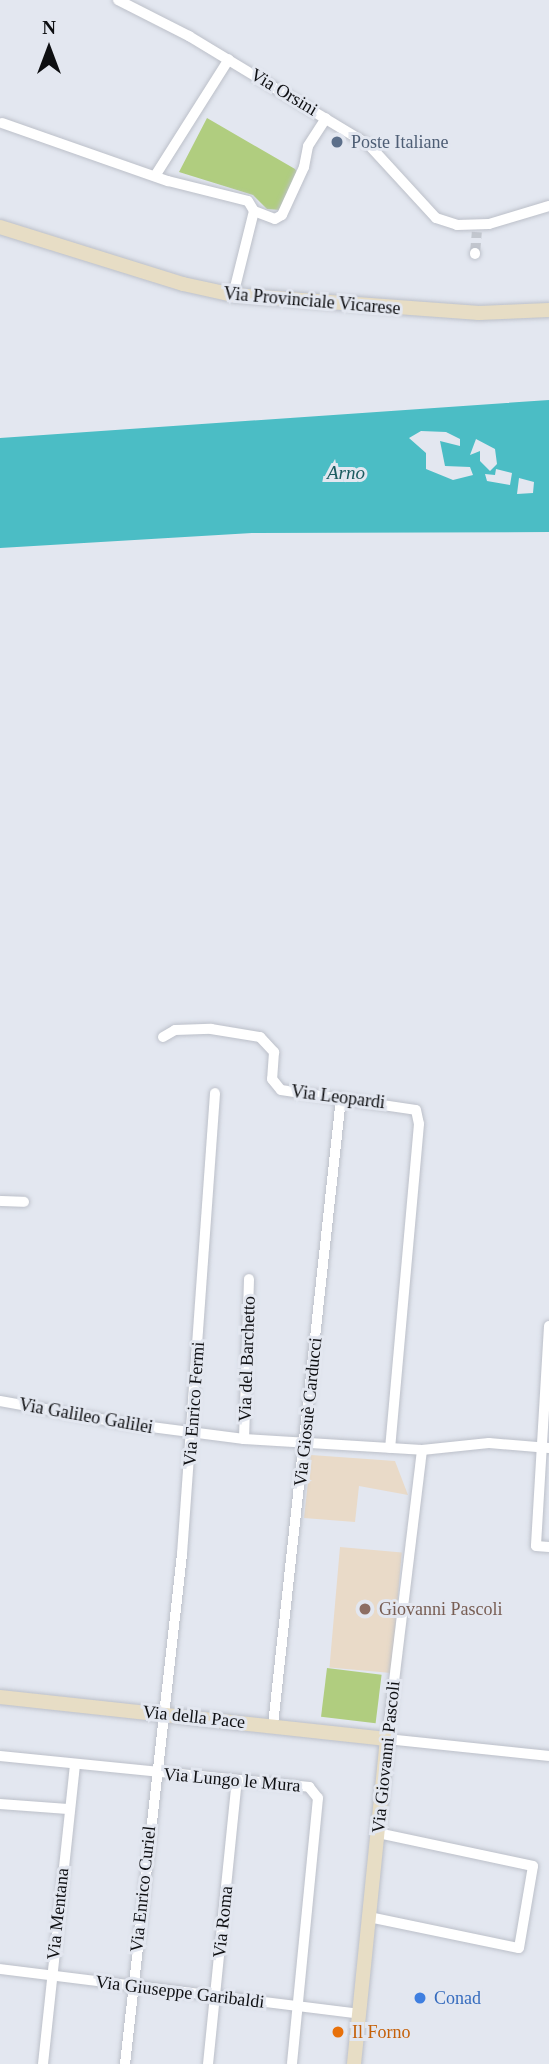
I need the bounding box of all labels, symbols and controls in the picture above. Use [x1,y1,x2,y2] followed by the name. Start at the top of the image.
[14,14,84,84] north arrow
[42,17,56,38] text: N
[247,64,321,120] street label: Via Orsini
[351,131,448,153] place label: Poste Italiane
[329,134,345,150] marker: Poste Italiane
[223,282,401,320] street label: Via Provinciale Vicarese
[327,462,365,484] water label: Arno
[290,1081,386,1113] street label: Via Leopardi
[234,1296,260,1422] street label: Via del Barchetto
[289,1336,327,1488] street label: Via Giosuè Carducci
[179,1341,209,1467] street label: Via Enrico Fermi
[17,1394,155,1438] street label: Via Galileo Galilei
[379,1598,502,1620] place label: Giovanni Pascoli
[357,1601,373,1617] marker: Giovanni Pascoli
[367,1680,405,1834] street label: Via Giovanni Pascoli
[142,1701,246,1733] street label: Via della Pace
[163,1763,301,1797] street label: Via Lungo le Mura
[126,1825,160,1953] street label: Via Enrico Curiel
[42,1867,74,1961] street label: Via Mentana
[208,1885,238,1959] street label: Via Roma
[94,1971,266,2013] street label: Via Giuseppe Garibaldi
[434,1987,481,2009] place label: Conad
[412,1990,428,2006] marker: Conad
[352,2021,410,2043] place label: Il Forno
[330,2024,346,2040] marker: Il Forno

